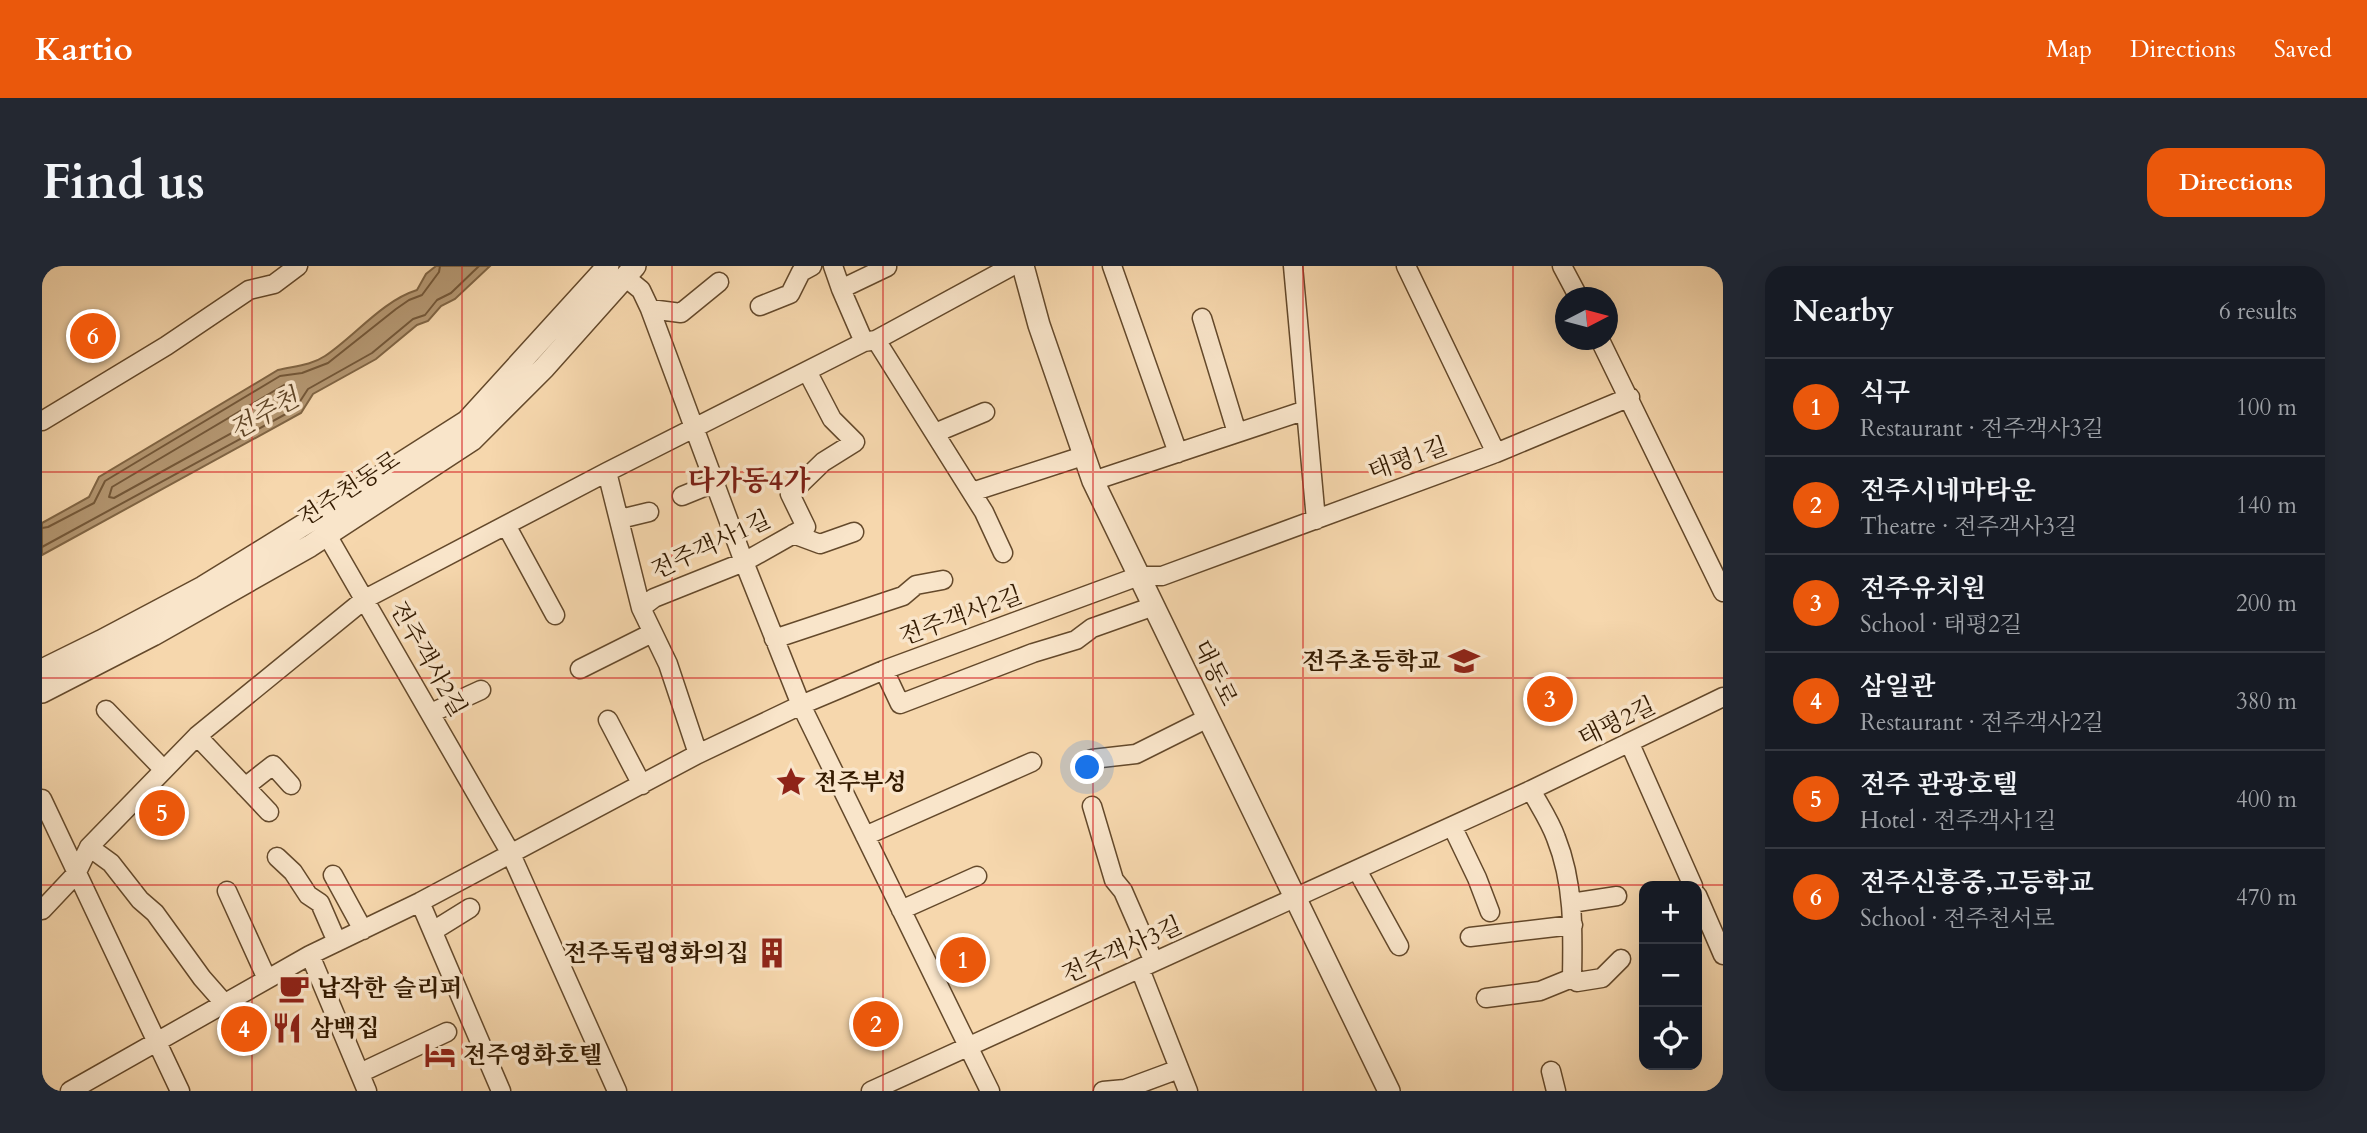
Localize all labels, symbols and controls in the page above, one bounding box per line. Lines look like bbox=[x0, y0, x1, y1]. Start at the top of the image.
text: Kartio bbox=[35, 27, 133, 72]
text: Map bbox=[2046, 33, 2092, 66]
text: Directions bbox=[2130, 33, 2236, 66]
text: Saved bbox=[2274, 33, 2332, 66]
button: Directions bbox=[2147, 148, 2325, 217]
text: Find us bbox=[42, 149, 205, 216]
north arrow bbox=[1555, 287, 1618, 350]
text: Nearby bbox=[1793, 291, 1894, 332]
text: 6 results bbox=[2219, 296, 2297, 327]
pin: 6 bbox=[70, 310, 116, 362]
text: 식구 bbox=[1860, 375, 1910, 410]
water label: 전주천 bbox=[223, 380, 307, 448]
text: 1 bbox=[1810, 392, 1822, 423]
text: 100 m bbox=[2236, 392, 2297, 423]
text: Restaurant · 전주객사3길 bbox=[1860, 413, 2104, 444]
street label: 태평1길 bbox=[1364, 429, 1452, 489]
street label: 전주천동로 bbox=[291, 444, 407, 534]
district label: 다가동4가 bbox=[688, 462, 811, 500]
text: 전주시네마타운 bbox=[1860, 473, 2036, 508]
text: 2 bbox=[1810, 490, 1822, 521]
text: 140 m bbox=[2236, 490, 2297, 521]
street label: 전주객사1길 bbox=[646, 503, 776, 587]
text: Theatre · 전주객사3길 bbox=[1860, 511, 2077, 542]
text: 전주유치원 bbox=[1860, 571, 1986, 606]
street label: 전주객사2길 bbox=[895, 579, 1027, 653]
text: 3 bbox=[1810, 588, 1822, 619]
text: 200 m bbox=[2236, 588, 2297, 619]
street label: 전주객사2길 bbox=[382, 595, 474, 723]
text: School · 태평2길 bbox=[1860, 609, 2022, 640]
street label: 대동로 bbox=[1185, 635, 1245, 711]
school or university icon: 전주초등학교 bbox=[1447, 644, 1481, 678]
place label: 전주초등학교 bbox=[1302, 645, 1441, 678]
text: 삼일관 bbox=[1860, 669, 1935, 704]
pin: 3 bbox=[1527, 673, 1573, 725]
text: 4 bbox=[1810, 686, 1822, 717]
text: 380 m bbox=[2236, 686, 2297, 717]
street label: 태평2길 bbox=[1573, 689, 1661, 755]
text: Restaurant · 전주객사2길 bbox=[1860, 707, 2104, 738]
your location bbox=[1070, 750, 1104, 784]
place icon: 전주부성 bbox=[774, 765, 808, 799]
place label: 전주부성 bbox=[814, 766, 907, 799]
text: 전주 관광호텔 bbox=[1860, 767, 2018, 802]
text: 5 bbox=[1810, 784, 1822, 815]
text: 400 m bbox=[2236, 784, 2297, 815]
pin: 5 bbox=[139, 787, 185, 839]
text: Hotel · 전주객사1길 bbox=[1860, 805, 2056, 836]
text: 전주신흥중,고등학교 bbox=[1860, 865, 2094, 900]
map controls bbox=[1639, 881, 1702, 1070]
button: + bbox=[1639, 881, 1702, 944]
text: 6 bbox=[1810, 882, 1822, 913]
text: 470 m bbox=[2236, 882, 2297, 913]
text: School · 전주천서로 bbox=[1860, 903, 2055, 934]
street label: 전주객사3길 bbox=[1057, 909, 1187, 991]
pin: 1 bbox=[940, 934, 986, 986]
building icon: 전주독립영화의집 bbox=[755, 936, 789, 970]
place label: 전주독립영화의집 bbox=[564, 937, 749, 970]
button: − bbox=[1639, 944, 1702, 1007]
cafe icon: 납작한 슬리퍼 bbox=[277, 971, 311, 1005]
place label: 납작한 슬리퍼 bbox=[317, 972, 463, 1005]
pin: 2 bbox=[853, 998, 899, 1050]
pin: 4 bbox=[221, 1003, 267, 1055]
button: locate bbox=[1639, 1007, 1702, 1070]
restaurant icon: 삼백집 bbox=[270, 1011, 304, 1045]
place label: 삼백집 bbox=[310, 1012, 380, 1045]
hotel icon: 전주영화호텔 bbox=[423, 1038, 457, 1072]
place label: 전주영화호텔 bbox=[463, 1039, 602, 1072]

